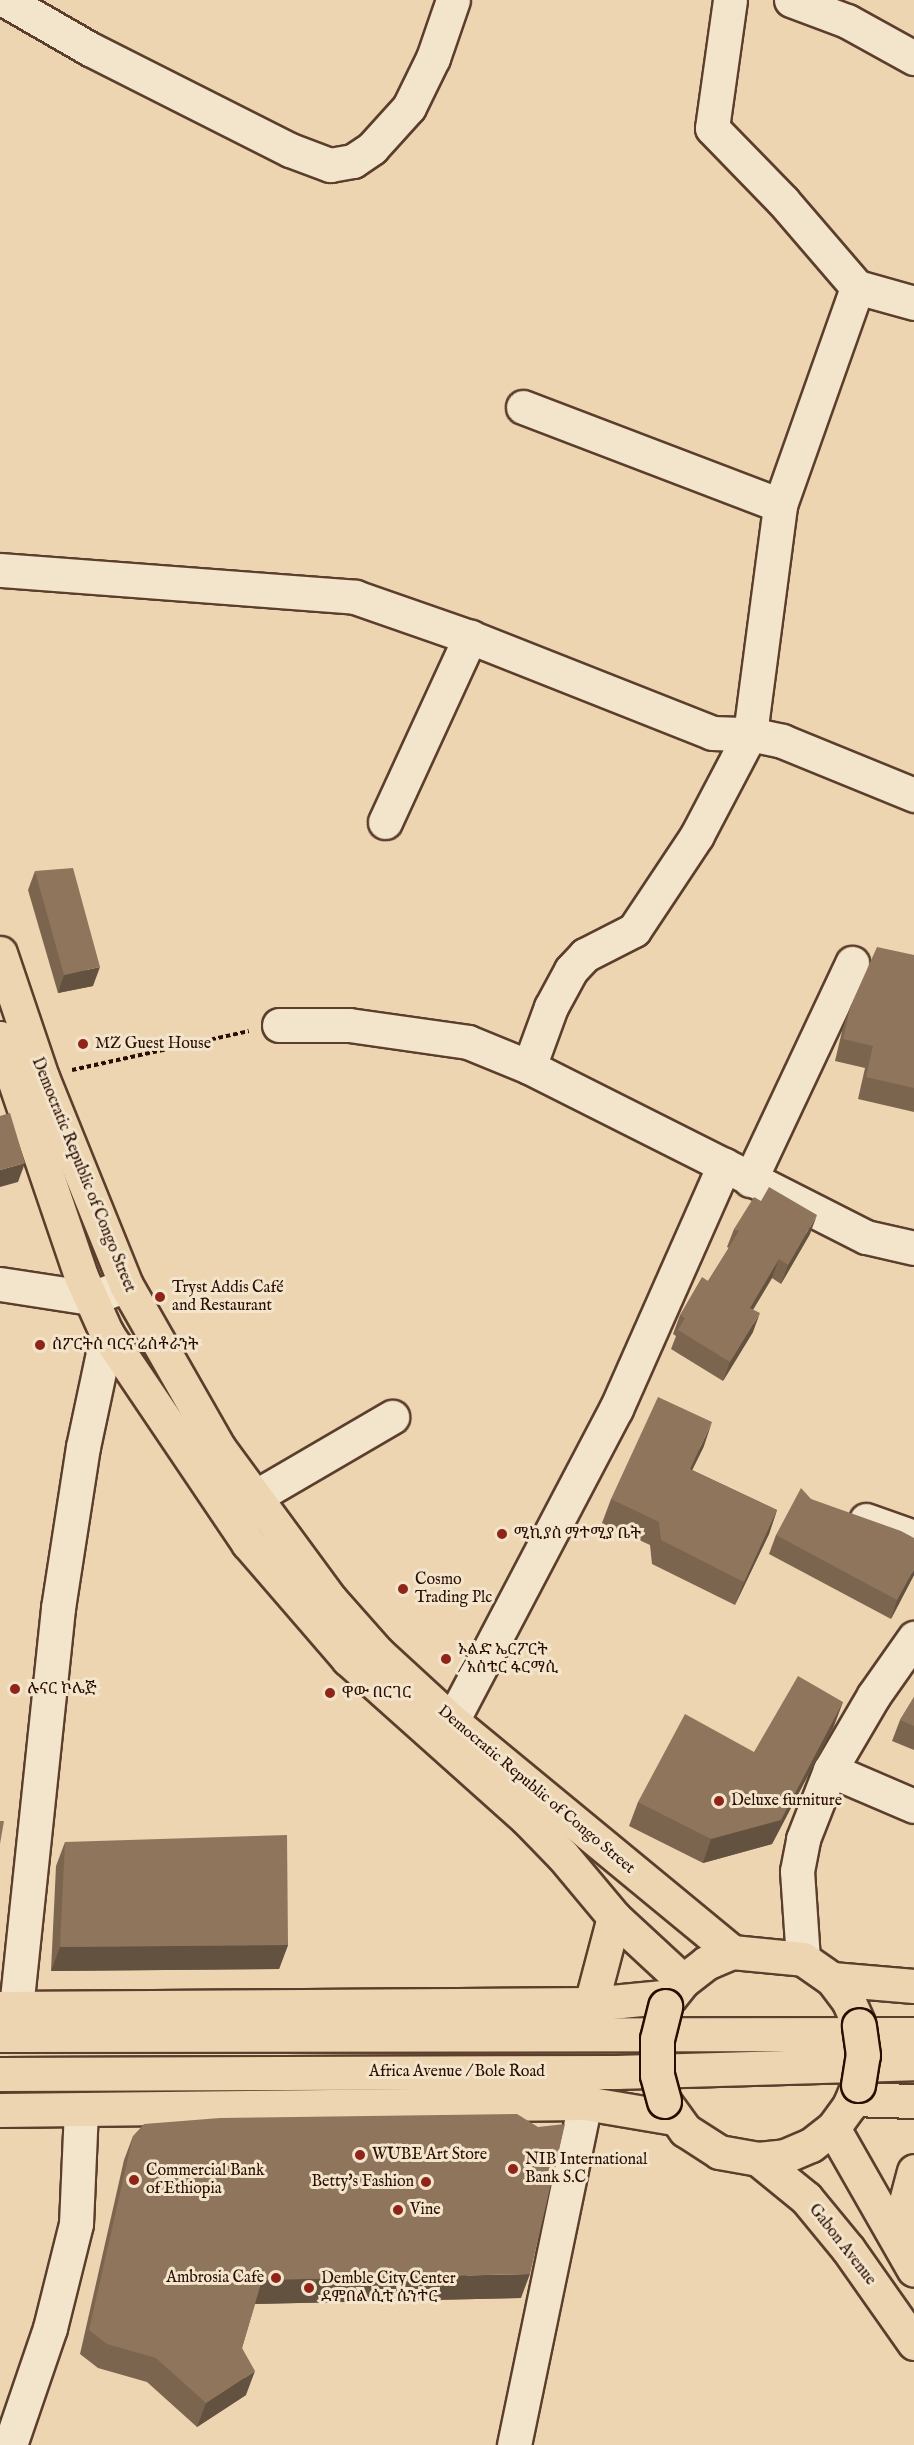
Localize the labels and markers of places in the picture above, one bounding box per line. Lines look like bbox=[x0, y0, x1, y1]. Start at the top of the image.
place label: MZ Guest House bbox=[95, 1034, 211, 1054]
marker: MZ Guest House bbox=[76, 1037, 90, 1051]
place label: Tryst Addis Café and Restaurant bbox=[172, 1278, 284, 1316]
marker: Tryst Addis Café and Restaurant bbox=[153, 1290, 167, 1304]
place label: ስፖርትስ ባርና ሬስቶራንት bbox=[52, 1335, 198, 1355]
marker: ስፖርትስ ባርና ሬስቶራንት bbox=[33, 1338, 47, 1352]
place label: ሚኪያስ ማተሚያ ቤት bbox=[514, 1524, 641, 1544]
marker: ሚኪያስ ማተሚያ ቤት bbox=[495, 1527, 509, 1541]
place label: Cosmo Trading Plc bbox=[415, 1570, 492, 1608]
marker: Cosmo Trading Plc bbox=[396, 1582, 410, 1596]
place label: ኦልድ ኤርፖርት / አስቴር ፋርማሲ bbox=[458, 1640, 558, 1678]
marker: ኦልድ ኤርፖርት / አስቴር ፋርማሲ bbox=[439, 1652, 453, 1666]
place label: ሉናር ኮሌጅ bbox=[27, 1679, 97, 1699]
marker: ሉናር ኮሌጅ bbox=[8, 1682, 22, 1696]
place label: ዋው በርገር bbox=[342, 1683, 411, 1703]
marker: ዋው በርገር bbox=[323, 1686, 337, 1700]
place label: Deluxe furniture bbox=[731, 1791, 842, 1811]
marker: Deluxe furniture bbox=[712, 1794, 726, 1808]
place label: WUBE Art Store bbox=[372, 2145, 487, 2165]
marker: WUBE Art Store bbox=[353, 2148, 367, 2162]
place label: NIB International Bank S.C bbox=[525, 2150, 647, 2188]
place label: Commercial Bank of Ethiopia bbox=[146, 2161, 264, 2199]
marker: NIB International Bank S.C bbox=[506, 2162, 520, 2176]
place label: Betty's Fashion bbox=[312, 2172, 414, 2192]
marker: Commercial Bank of Ethiopia bbox=[127, 2173, 141, 2187]
marker: Betty's Fashion bbox=[419, 2175, 433, 2189]
place label: Vine bbox=[410, 2200, 441, 2220]
marker: Vine bbox=[391, 2203, 405, 2217]
place label: Ambrosia Cafe bbox=[166, 2268, 264, 2288]
place label: Demble City Center ደምበል ሲቲ ሴንተር bbox=[321, 2269, 456, 2307]
marker: Ambrosia Cafe bbox=[269, 2271, 283, 2285]
marker: Demble City Center ደምበል ሲቲ ሴንተር bbox=[302, 2281, 316, 2295]

